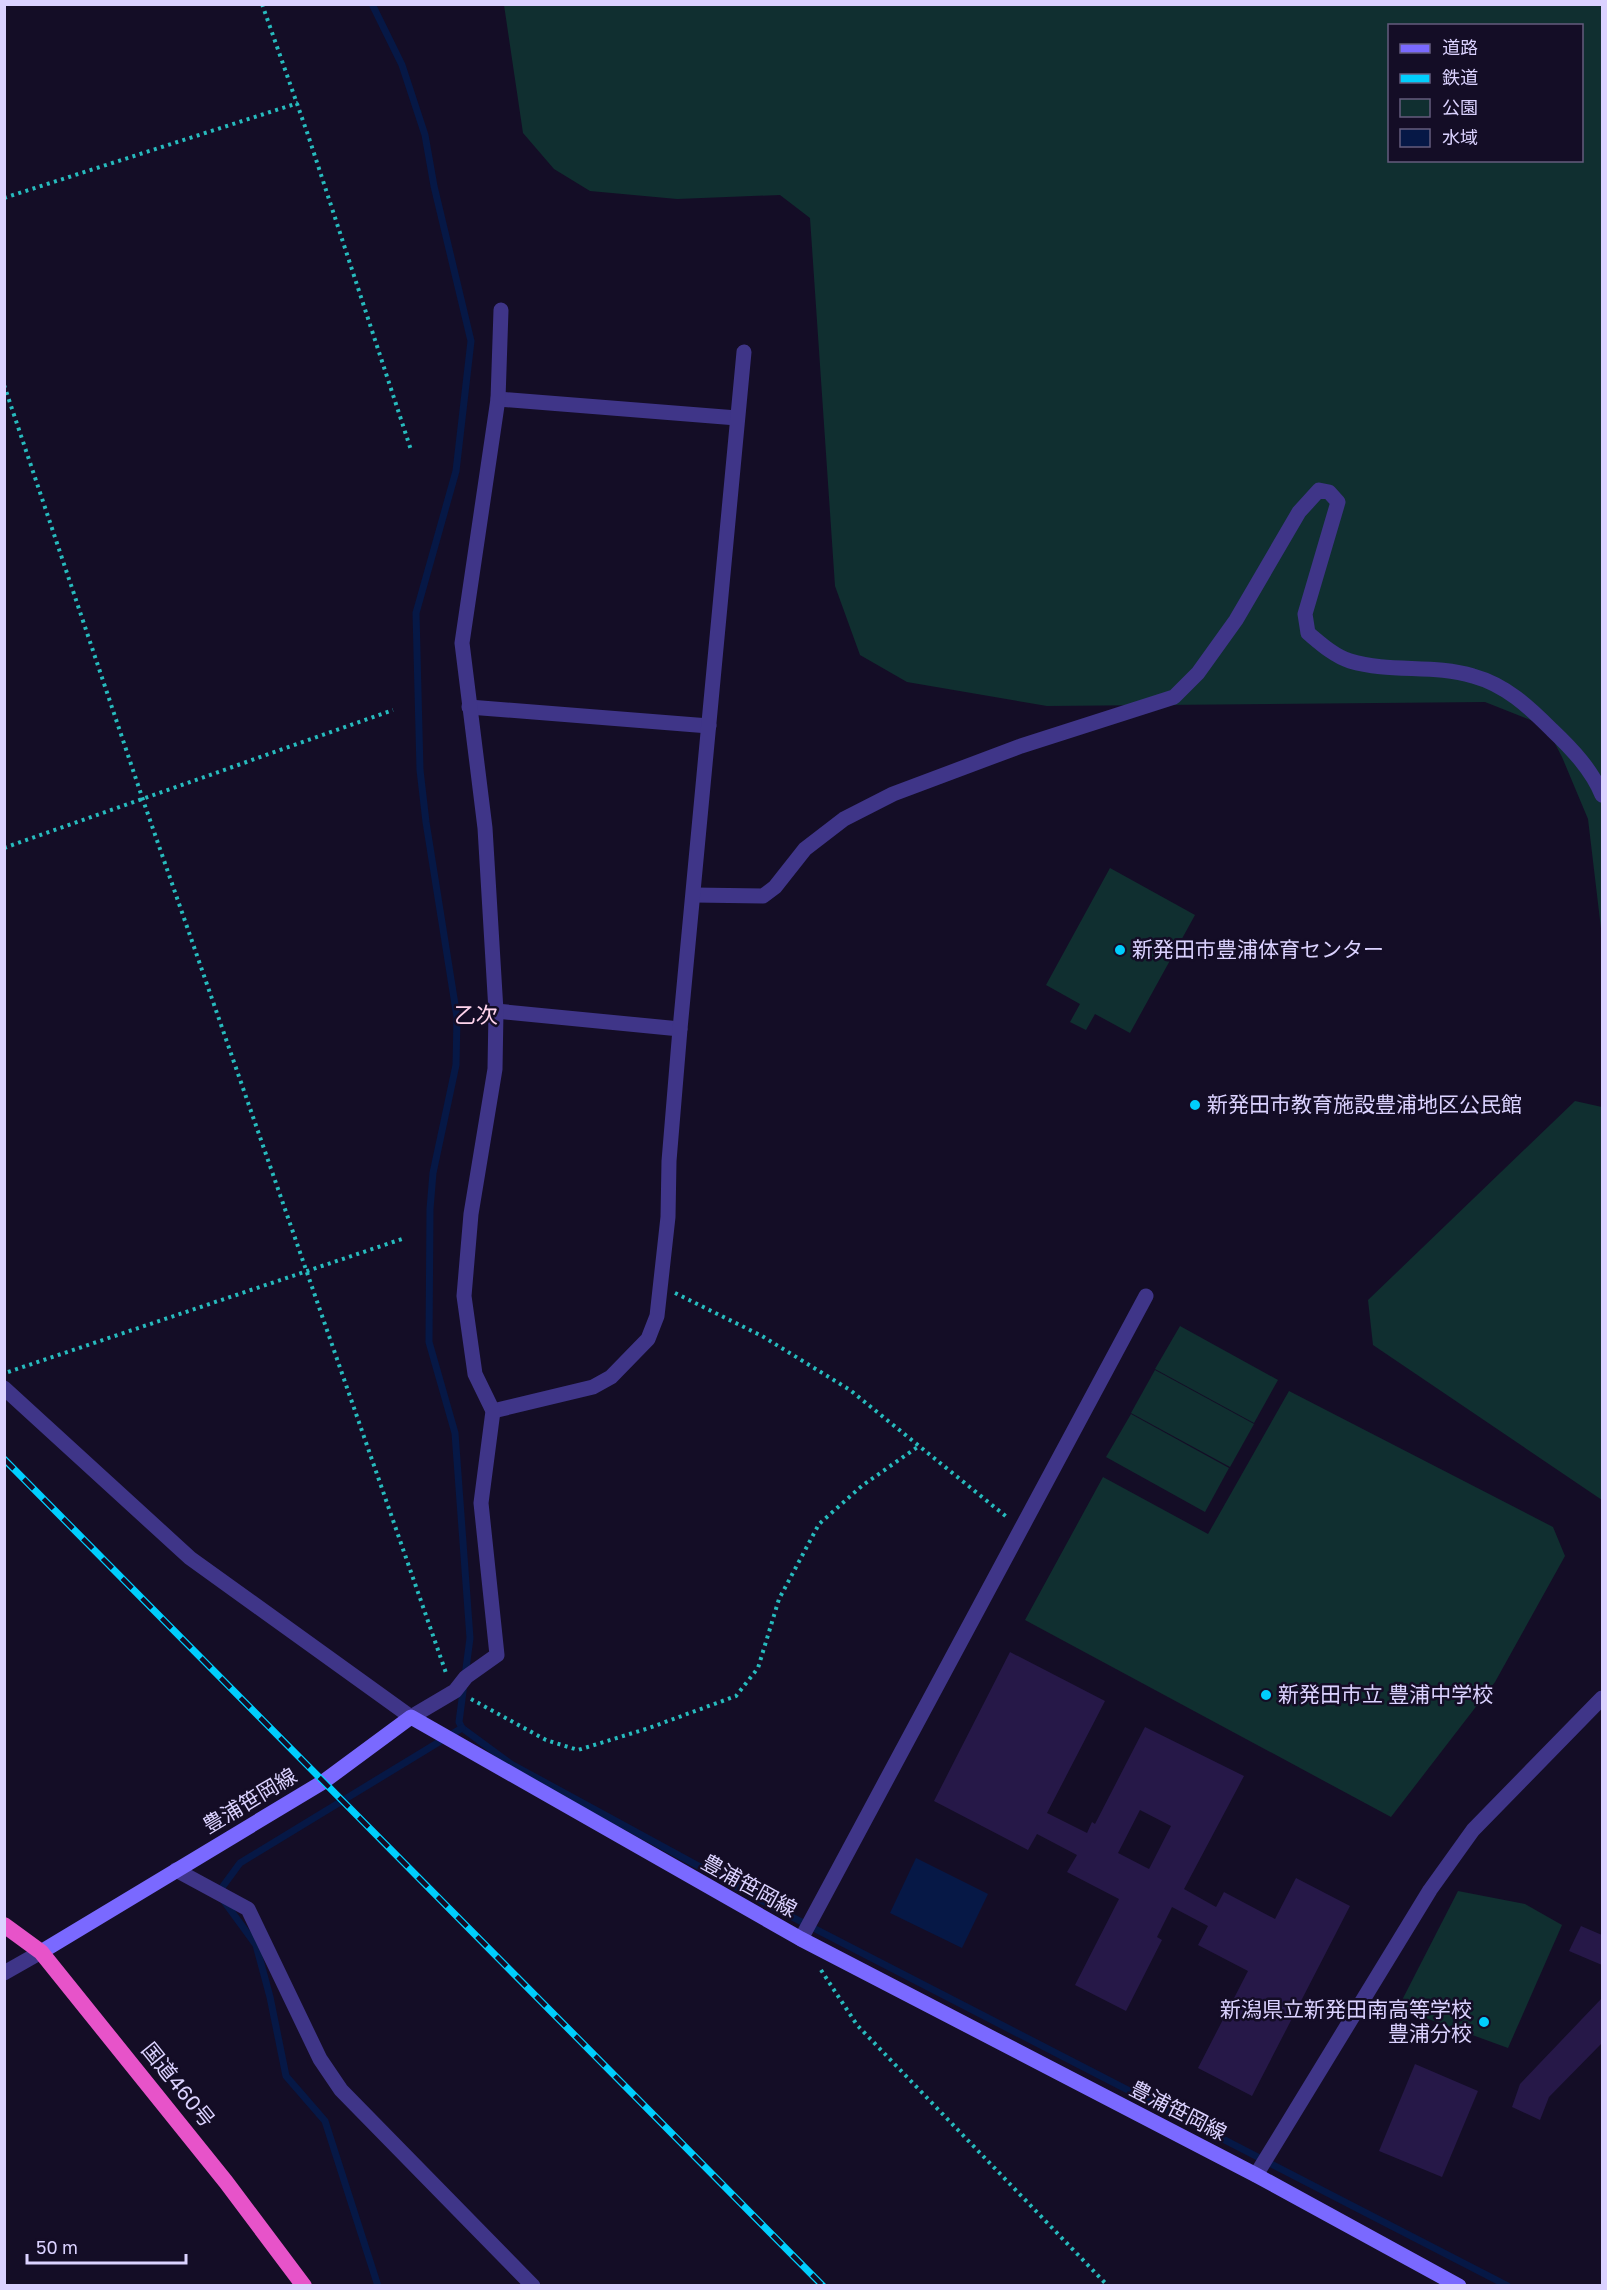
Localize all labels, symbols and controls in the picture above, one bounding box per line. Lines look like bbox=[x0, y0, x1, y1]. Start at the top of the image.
legend bbox=[1388, 24, 1583, 162]
text: 道路 bbox=[1442, 36, 1478, 58]
text: 鉄道 bbox=[1442, 66, 1478, 88]
text: 公園 bbox=[1442, 96, 1478, 118]
text: 水域 bbox=[1442, 126, 1478, 148]
place label: 新発田市豊浦体育センター bbox=[1132, 936, 1384, 962]
marker: 新発田市豊浦体育センター bbox=[1113, 943, 1127, 957]
district label: 乙次 bbox=[454, 1001, 498, 1028]
place label: 新発田市教育施設豊浦地区公民館 bbox=[1207, 1091, 1522, 1117]
marker: 新発田市教育施設豊浦地区公民館 bbox=[1188, 1098, 1202, 1112]
place label: 新発田市立 豊浦中学校 bbox=[1278, 1681, 1493, 1707]
marker: 新発田市立 豊浦中学校 bbox=[1259, 1688, 1273, 1702]
street label: 豊浦笹岡線 bbox=[198, 1762, 301, 1838]
street label: 豊浦笹岡線 bbox=[697, 1848, 802, 1922]
place label: 新潟県立新発田南高等学校 豊浦分校 bbox=[1220, 1996, 1472, 2046]
marker: 新潟県立新発田南高等学校 豊浦分校 bbox=[1477, 2015, 1491, 2029]
street label: 国道460号 bbox=[137, 2037, 221, 2132]
street label: 豊浦笹岡線 bbox=[1126, 2075, 1231, 2146]
scale bar bbox=[27, 2227, 186, 2265]
text: 50 m bbox=[36, 2236, 78, 2258]

